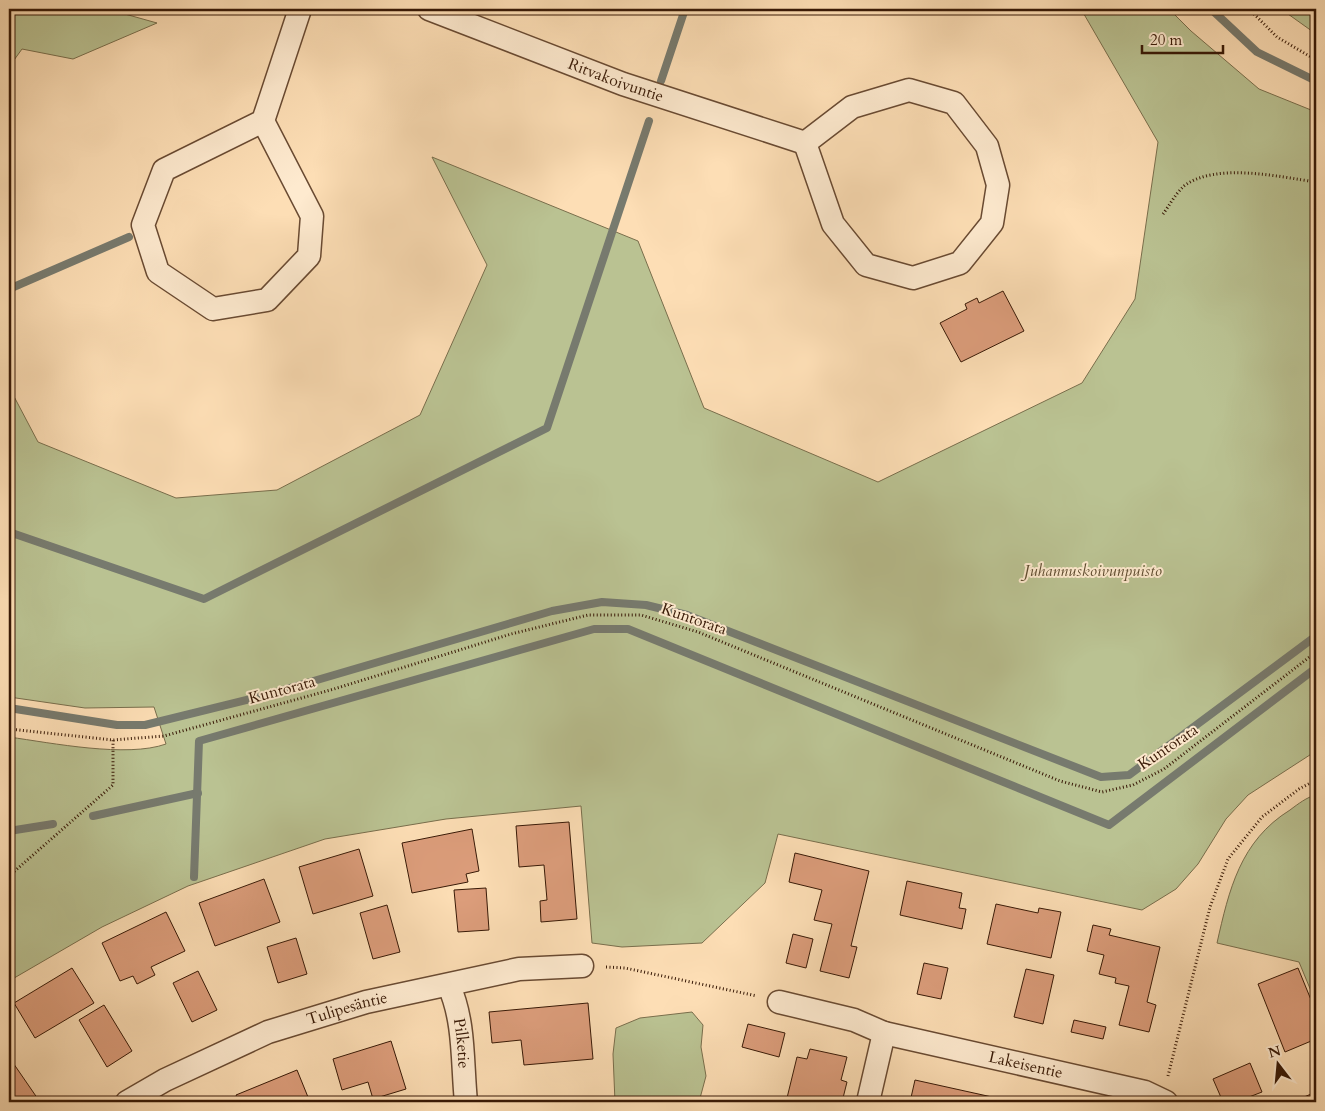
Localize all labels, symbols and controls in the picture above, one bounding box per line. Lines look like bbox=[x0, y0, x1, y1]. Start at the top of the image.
scale bar bbox=[1142, 22, 1224, 54]
text: 20 m bbox=[1150, 30, 1182, 50]
street label: Ritvakoivuntie bbox=[565, 53, 666, 107]
park label: Juhannuskoivunpuisto bbox=[1020, 560, 1162, 582]
street label: Kuntorata bbox=[658, 597, 730, 641]
street label: Kuntorata bbox=[246, 671, 318, 709]
street label: Kuntorata bbox=[1134, 719, 1202, 775]
street label: Tulipesäntie bbox=[304, 987, 389, 1031]
street label: Pilketie bbox=[448, 1016, 475, 1069]
north arrow bbox=[1252, 1038, 1302, 1088]
text: N bbox=[1266, 1041, 1283, 1063]
street label: Lakeisentie bbox=[986, 1046, 1065, 1084]

